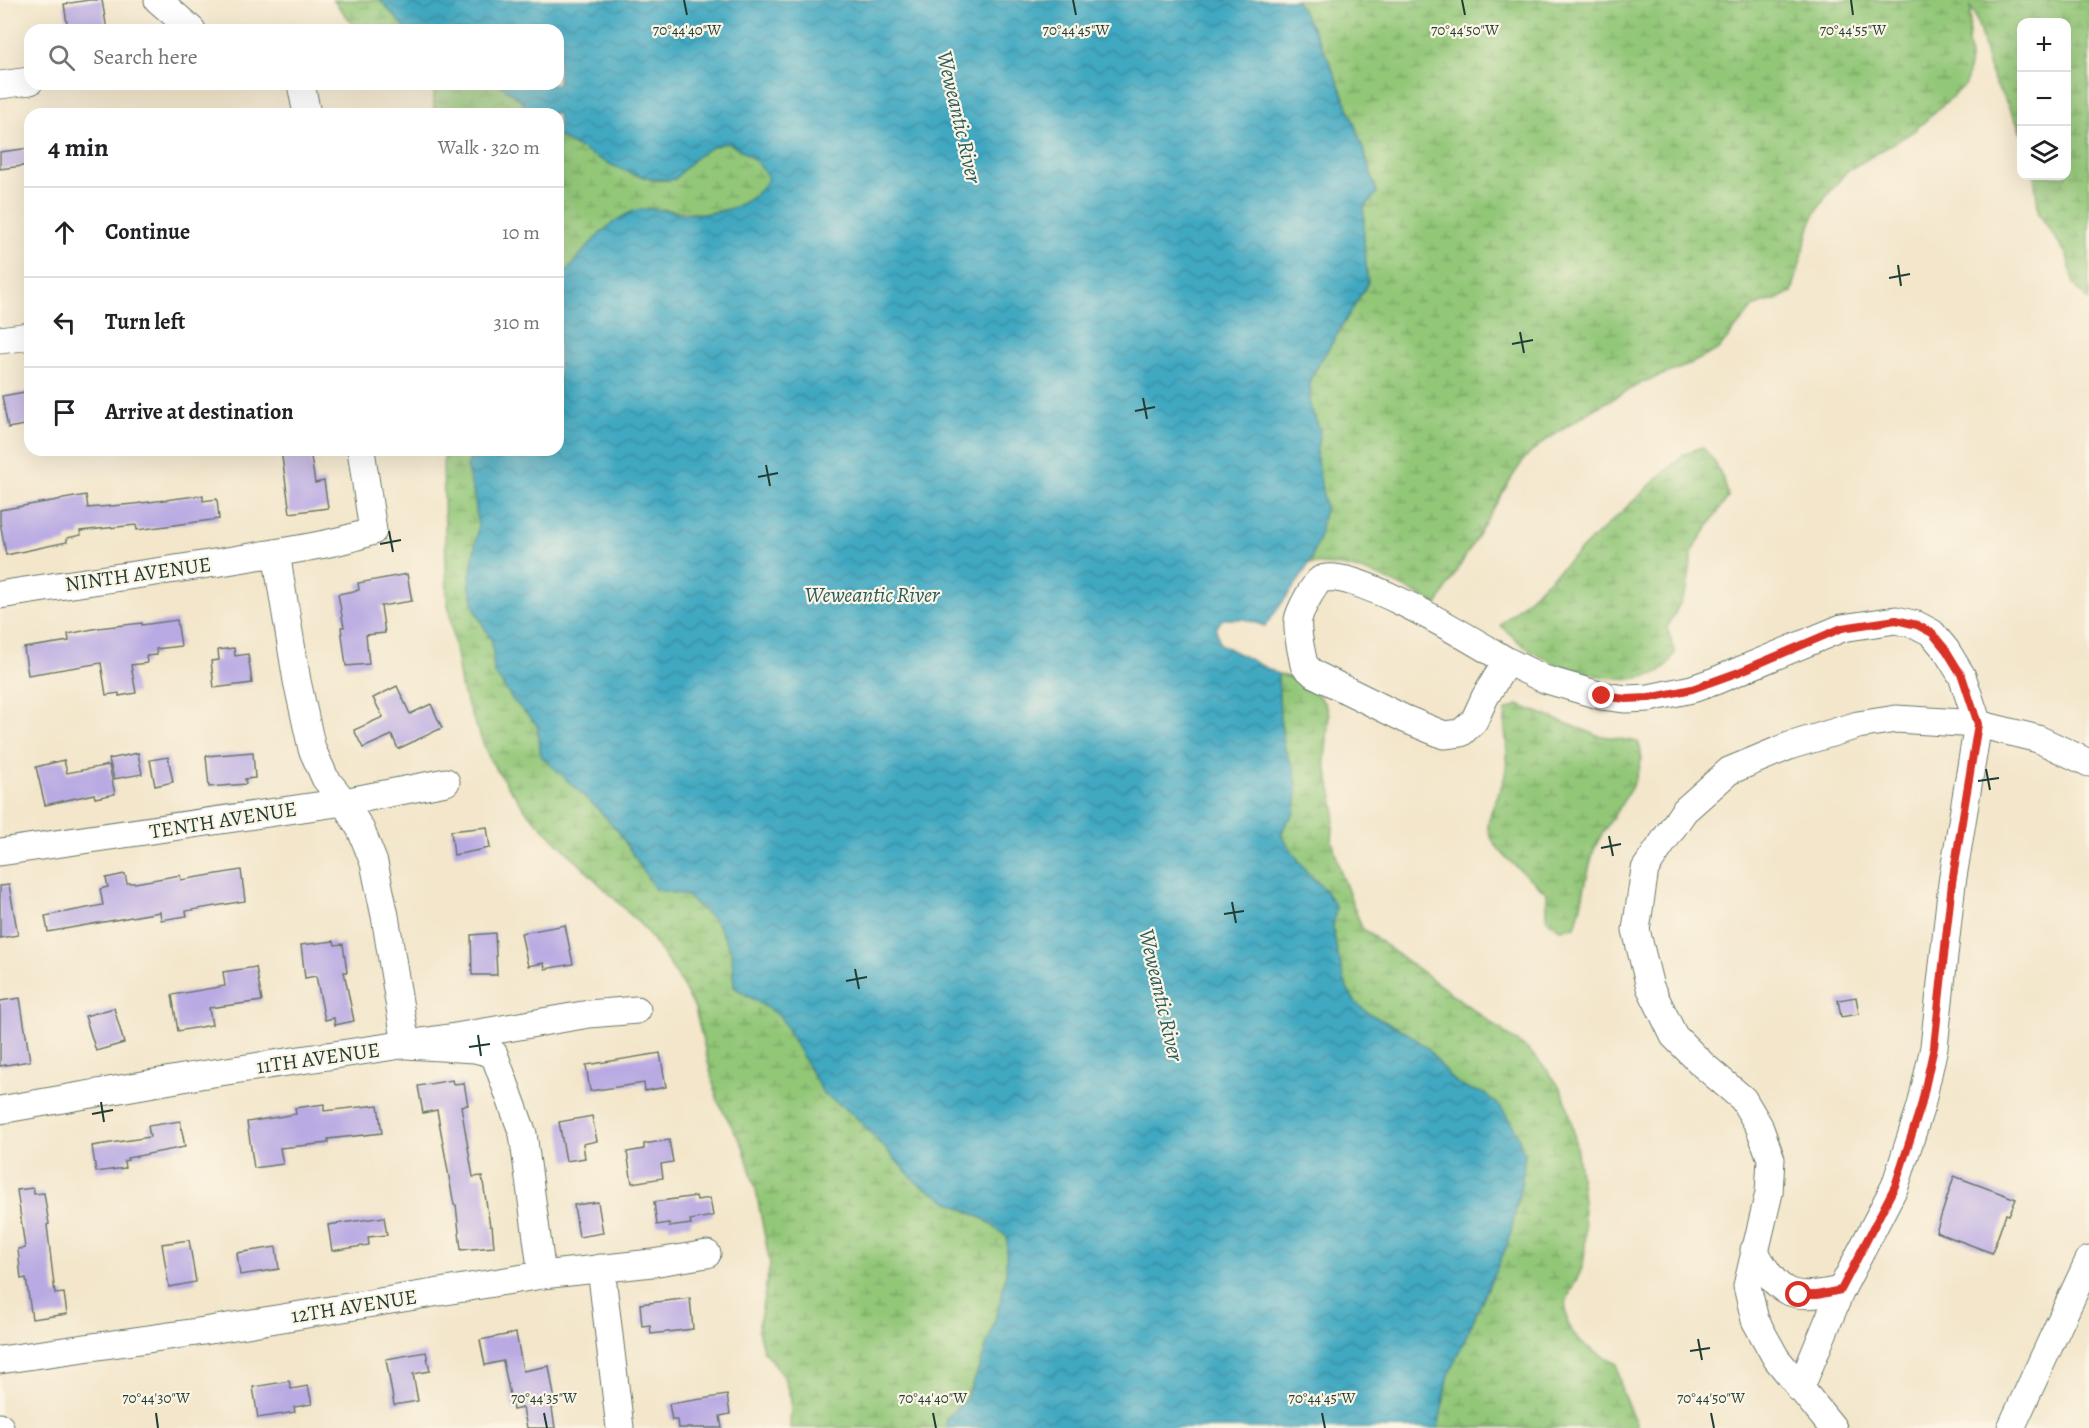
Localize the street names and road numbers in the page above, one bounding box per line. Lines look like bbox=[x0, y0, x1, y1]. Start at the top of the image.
street label: NINTH AVENUE bbox=[63, 550, 213, 598]
street label: TENTH AVENUE bbox=[148, 795, 298, 845]
street label: 11TH AVENUE bbox=[255, 1035, 381, 1081]
street label: 12TH AVENUE bbox=[289, 1282, 419, 1330]

